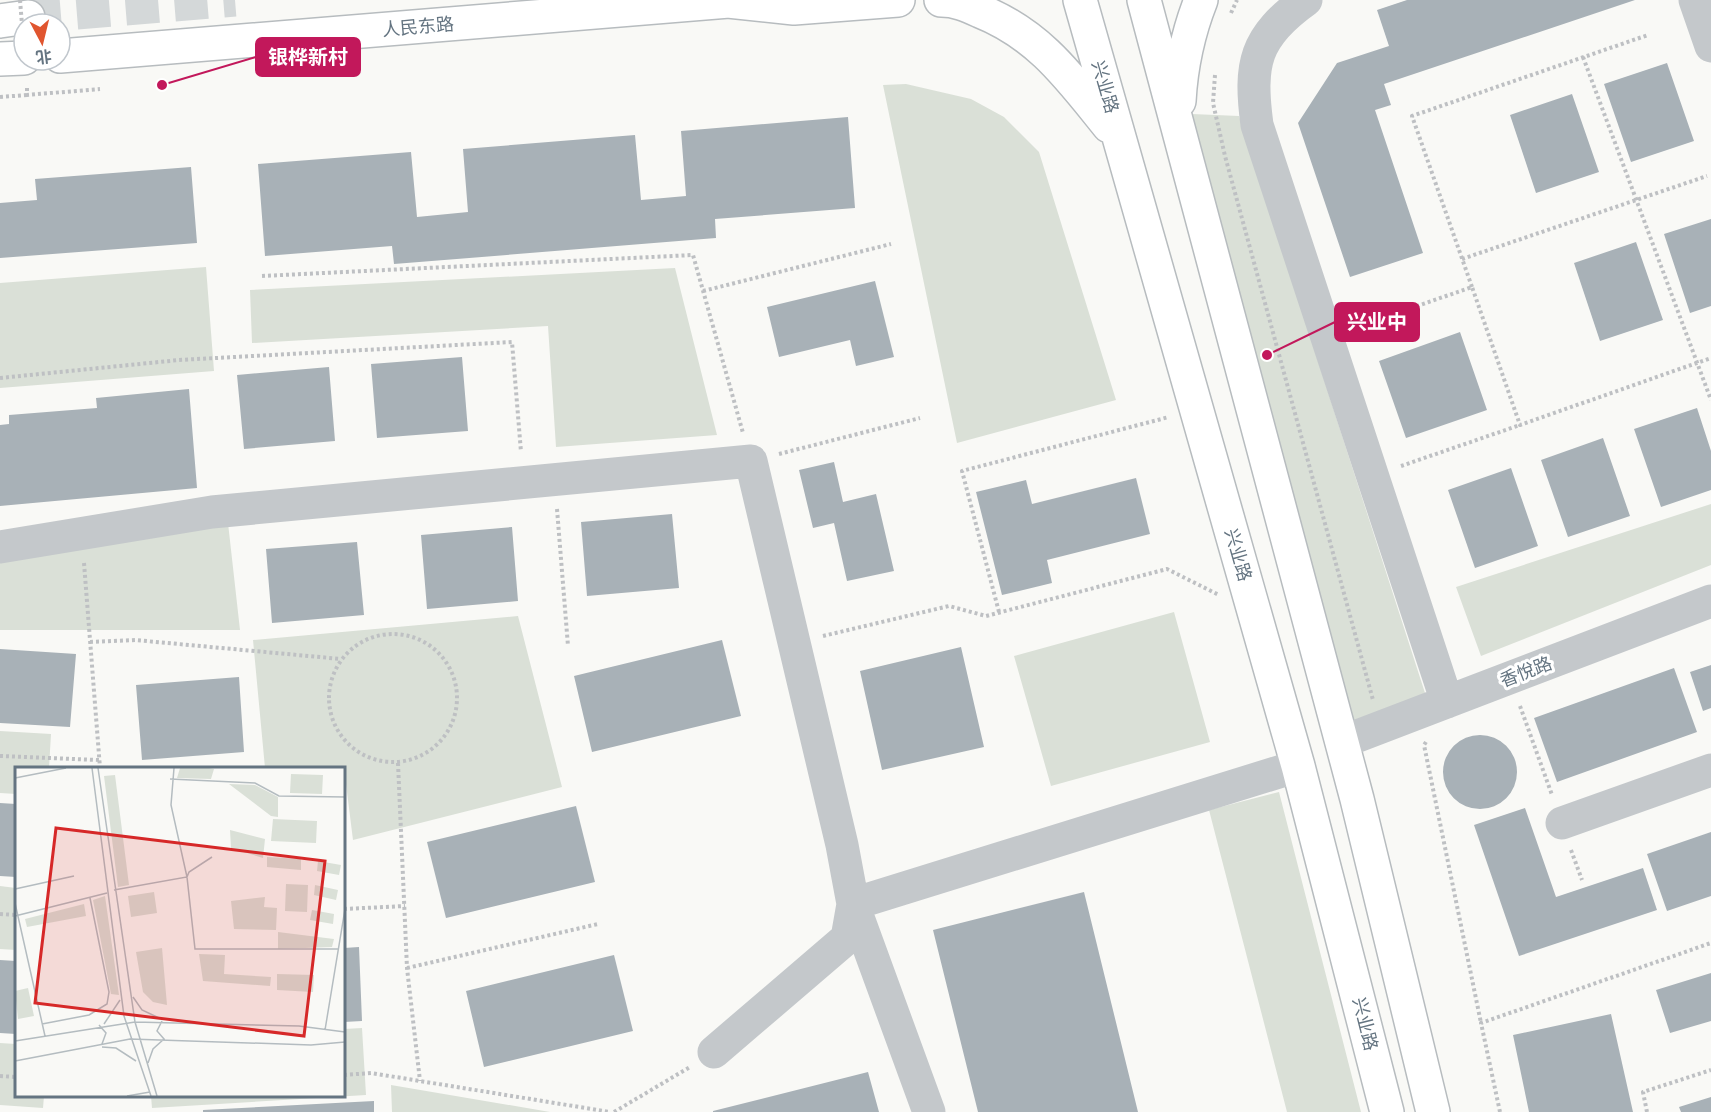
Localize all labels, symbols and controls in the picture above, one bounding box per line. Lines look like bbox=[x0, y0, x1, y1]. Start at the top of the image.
north arrow bbox=[12, 12, 72, 72]
street label: 人民东路 bbox=[381, 13, 455, 40]
callout: 银桦新村 bbox=[256, 38, 360, 76]
text: 银桦新村 bbox=[268, 45, 348, 69]
text: 北 bbox=[35, 46, 53, 67]
street label: 兴业路 bbox=[1088, 58, 1123, 116]
callout: 兴业中 bbox=[1335, 303, 1419, 341]
text: 兴业中 bbox=[1347, 310, 1407, 334]
street label: 兴业路 bbox=[1221, 526, 1256, 584]
street label: 香悅路 bbox=[1497, 652, 1555, 691]
inset map bbox=[15, 767, 345, 1097]
street label: 兴业路 bbox=[1349, 995, 1382, 1053]

